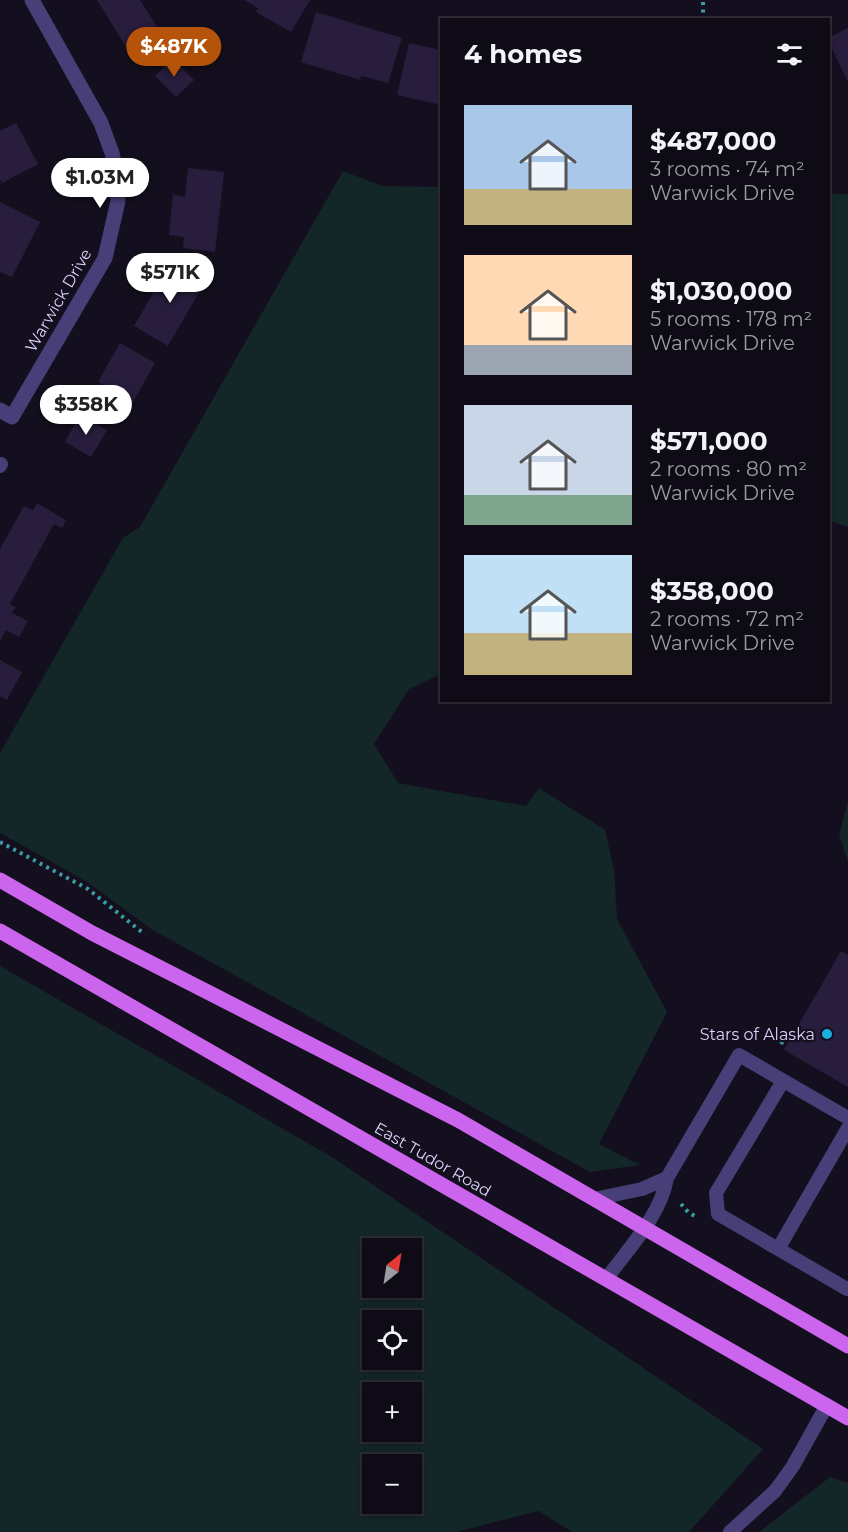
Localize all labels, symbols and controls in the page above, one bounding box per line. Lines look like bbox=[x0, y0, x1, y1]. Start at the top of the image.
pin: $487K bbox=[132, 27, 216, 78]
text: $487K bbox=[140, 34, 208, 58]
text: 4 homes bbox=[464, 38, 582, 70]
icon: filters bbox=[773, 38, 806, 71]
text: $487,000 bbox=[650, 125, 776, 157]
icon: home bbox=[512, 129, 584, 201]
text: 3 rooms · 74 m² bbox=[650, 157, 805, 181]
pin: $1.03M bbox=[51, 158, 149, 209]
text: $1.03M bbox=[65, 165, 135, 189]
text: Warwick Drive bbox=[650, 181, 795, 205]
street label: Warwick Drive bbox=[21, 245, 96, 355]
pin: $571K bbox=[128, 253, 212, 304]
text: $571K bbox=[140, 260, 200, 284]
text: $1,030,000 bbox=[650, 275, 793, 307]
icon: home bbox=[512, 279, 584, 351]
text: 5 rooms · 178 m² bbox=[650, 307, 812, 331]
text: Warwick Drive bbox=[650, 331, 795, 355]
pin: $358K bbox=[44, 385, 128, 436]
text: $358K bbox=[54, 392, 118, 416]
text: $571,000 bbox=[650, 425, 768, 457]
icon: home bbox=[512, 429, 584, 501]
text: 2 rooms · 80 m² bbox=[650, 457, 807, 481]
text: Warwick Drive bbox=[650, 481, 795, 505]
text: $358,000 bbox=[650, 575, 774, 607]
icon: home bbox=[512, 579, 584, 651]
text: 2 rooms · 72 m² bbox=[650, 607, 804, 631]
text: Warwick Drive bbox=[650, 631, 795, 655]
place label: Stars of Alaska bbox=[700, 1025, 815, 1044]
marker: Stars of Alaska bbox=[820, 1027, 834, 1041]
street label: East Tudor Road bbox=[371, 1118, 494, 1201]
north arrow bbox=[362, 1238, 422, 1298]
map controls bbox=[362, 1238, 422, 1514]
button: locate bbox=[362, 1310, 422, 1370]
button: + bbox=[362, 1382, 422, 1442]
button: − bbox=[362, 1454, 422, 1514]

